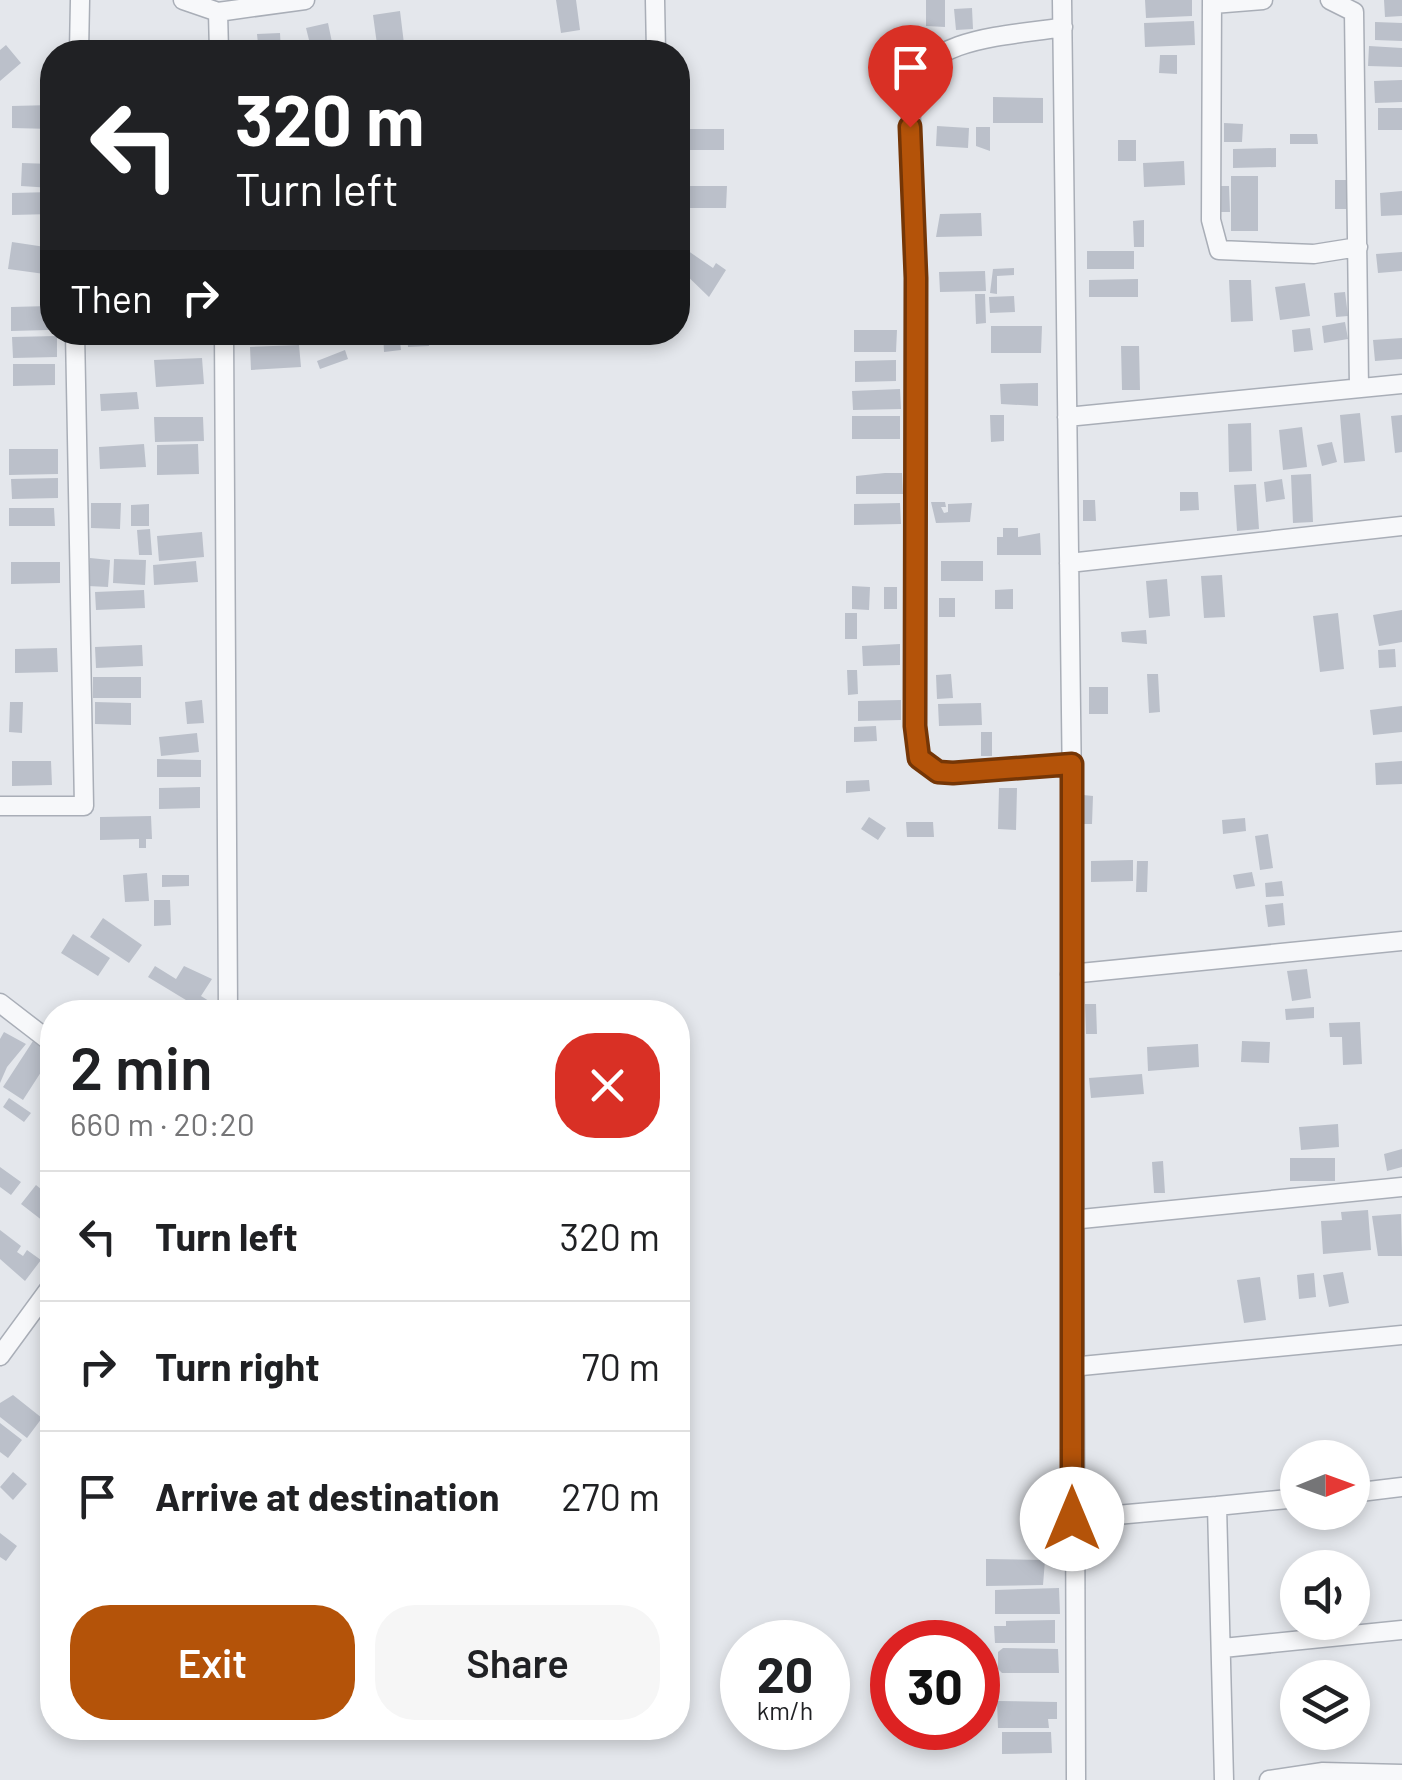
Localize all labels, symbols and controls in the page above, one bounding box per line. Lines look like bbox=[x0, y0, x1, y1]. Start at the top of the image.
pin bbox=[868, 25, 953, 128]
icon: arrive bbox=[883, 40, 938, 95]
text: 320 m bbox=[235, 76, 424, 160]
icon: left bbox=[70, 80, 200, 210]
text: Turn left bbox=[235, 161, 399, 215]
icon: right bbox=[173, 270, 228, 325]
text: Then bbox=[70, 275, 153, 321]
text: 2 min bbox=[70, 1030, 213, 1102]
button: close bbox=[555, 1033, 660, 1138]
text: 660 m · 20:20 bbox=[70, 1104, 255, 1142]
icon: left bbox=[70, 1209, 125, 1264]
text: Turn left bbox=[155, 1213, 298, 1259]
text: 320 m bbox=[560, 1213, 660, 1259]
icon: right bbox=[70, 1339, 125, 1394]
text: Turn right bbox=[155, 1343, 320, 1389]
text: 70 m bbox=[582, 1343, 660, 1389]
north arrow bbox=[1280, 1440, 1370, 1530]
map controls bbox=[1280, 1440, 1370, 1750]
position arrow bbox=[1020, 1467, 1124, 1571]
icon: arrive bbox=[70, 1469, 125, 1524]
text: Arrive at destination bbox=[155, 1473, 500, 1519]
text: 270 m bbox=[561, 1473, 660, 1519]
button: sound bbox=[1280, 1550, 1370, 1640]
button: Exit bbox=[70, 1605, 355, 1720]
button: Share bbox=[375, 1605, 660, 1720]
speed limit sign: 30 bbox=[870, 1620, 1000, 1750]
text: 20 bbox=[757, 1643, 813, 1703]
button: layers bbox=[1280, 1660, 1370, 1750]
text: km/h bbox=[757, 1695, 813, 1725]

